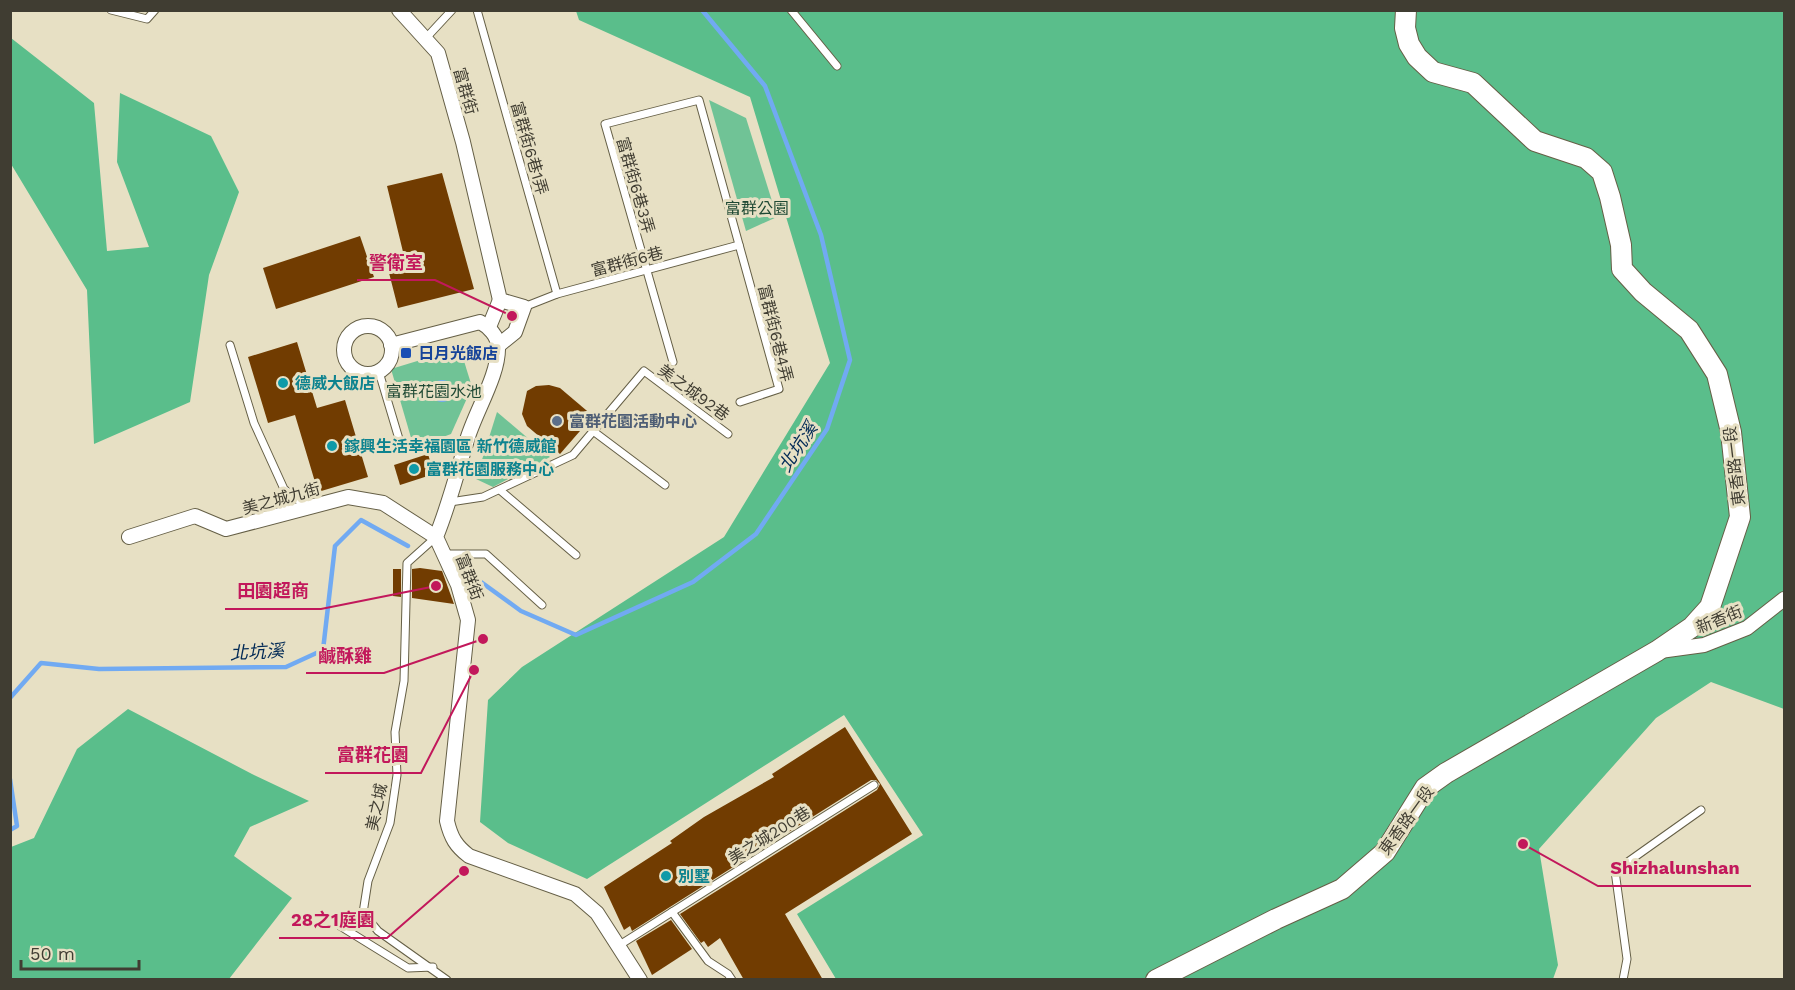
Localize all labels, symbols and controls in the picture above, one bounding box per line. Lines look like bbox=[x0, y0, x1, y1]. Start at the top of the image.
street label: 富群街 bbox=[450, 65, 481, 117]
street label: 富群街6巷1弄 bbox=[507, 99, 552, 197]
street label: 富群街6巷3弄 bbox=[613, 135, 658, 235]
park label: 富群公園 bbox=[725, 199, 789, 218]
street label: 富群街6巷 bbox=[589, 243, 665, 280]
callout: 警衛室 bbox=[357, 244, 435, 280]
text: 警衛室 bbox=[369, 252, 423, 273]
street label: 富群街6巷4弄 bbox=[754, 283, 797, 384]
place label: 日月光飯店 bbox=[418, 344, 498, 363]
marker: 日月光飯店 bbox=[399, 346, 413, 360]
street label: 美之城92巷 bbox=[654, 360, 733, 425]
place label: 德威大飯店 bbox=[295, 374, 375, 393]
marker: 德威大飯店 bbox=[276, 376, 290, 390]
park label: 富群花園水池 bbox=[386, 382, 482, 401]
place label: 富群花園活動中心 bbox=[569, 412, 697, 431]
marker: 富群花園活動中心 bbox=[550, 414, 564, 428]
water label: 北坑溪 bbox=[774, 416, 823, 475]
street label: 東香路一段 bbox=[1720, 425, 1749, 507]
place label: 鎵興生活幸福園區 新竹德威館 bbox=[344, 437, 557, 456]
marker: 鎵興生活幸福園區 新竹德威館 bbox=[325, 439, 339, 453]
place label: 富群花園服務中心 bbox=[426, 460, 554, 479]
marker: 富群花園服務中心 bbox=[407, 462, 421, 476]
street label: 美之城九街 bbox=[240, 479, 322, 518]
street label: 富群街 bbox=[452, 551, 487, 603]
callout: 田園超商 bbox=[225, 573, 321, 609]
text: 田園超商 bbox=[237, 580, 309, 601]
street label: 新香街 bbox=[1693, 602, 1745, 637]
callout: 鹹酥雞 bbox=[306, 637, 384, 673]
water label: 北坑溪 bbox=[229, 639, 287, 663]
text: 鹹酥雞 bbox=[318, 645, 372, 666]
callout: 富群花園 bbox=[325, 737, 421, 773]
text: 富群花園 bbox=[337, 744, 409, 765]
street label: 美之城 bbox=[362, 782, 391, 833]
street label: 東香路一段 bbox=[1375, 782, 1438, 858]
street label: 美之城200巷 bbox=[725, 803, 814, 868]
callout: Shizhalunshan bbox=[1598, 850, 1751, 886]
text: Shizhalunshan bbox=[1610, 857, 1740, 878]
place label: 別墅 bbox=[678, 867, 710, 886]
marker: 別墅 bbox=[659, 869, 673, 883]
callout: 28之1庭園 bbox=[279, 902, 387, 938]
text: 28之1庭園 bbox=[291, 909, 375, 930]
scale bar bbox=[21, 933, 140, 971]
text: 50 m bbox=[30, 943, 75, 964]

